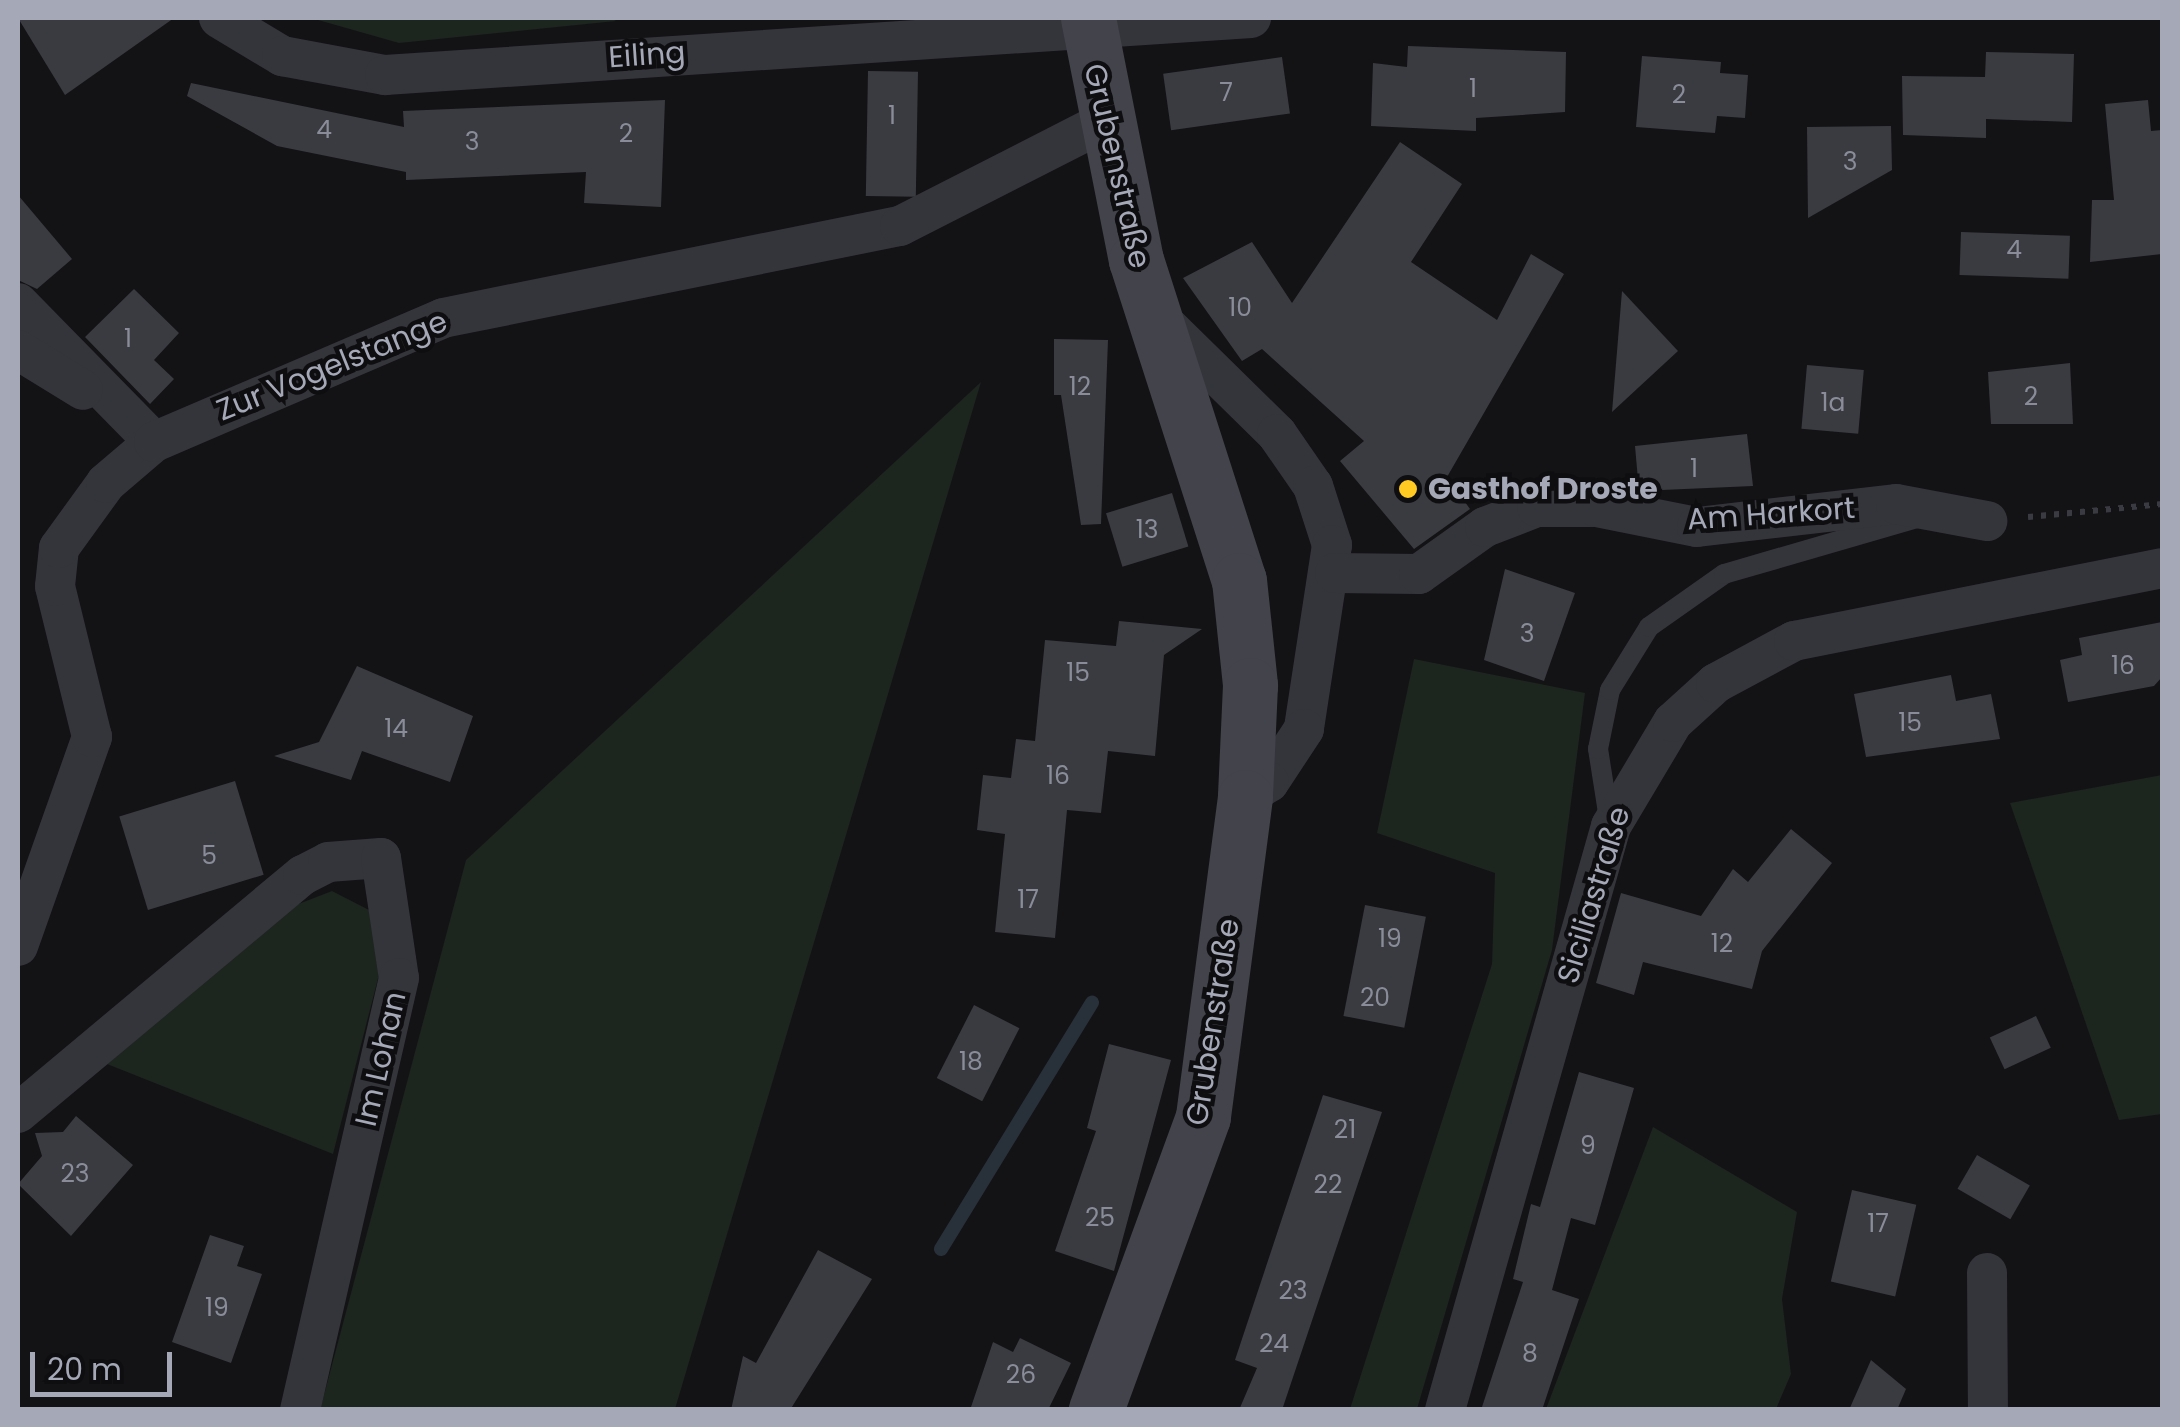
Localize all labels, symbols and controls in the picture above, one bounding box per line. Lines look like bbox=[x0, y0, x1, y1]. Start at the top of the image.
street label: Eiling bbox=[607, 34, 687, 76]
street label: Grubenstraße bbox=[1076, 60, 1158, 272]
house number: 1 bbox=[1469, 74, 1477, 104]
house number: 7 bbox=[1219, 78, 1233, 108]
house number: 2 bbox=[1672, 80, 1686, 110]
house number: 1 bbox=[888, 101, 896, 131]
house number: 4 bbox=[316, 115, 332, 145]
house number: 2 bbox=[619, 119, 633, 149]
house number: 3 bbox=[465, 127, 479, 157]
house number: 3 bbox=[1843, 147, 1857, 177]
house number: 4 bbox=[2006, 235, 2022, 265]
house number: 10 bbox=[1228, 293, 1252, 323]
street label: Zur Vogelstange bbox=[212, 303, 452, 429]
house number: 1 bbox=[124, 324, 132, 354]
house number: 12 bbox=[1069, 372, 1091, 402]
house number: 2 bbox=[2024, 382, 2038, 412]
house number: 1a bbox=[1821, 388, 1845, 418]
house number: 1 bbox=[1690, 454, 1698, 484]
place label: Gasthof Droste bbox=[1428, 471, 1658, 507]
marker: Gasthof Droste bbox=[1397, 478, 1419, 500]
street label: Am Harkort bbox=[1686, 490, 1856, 538]
house number: 13 bbox=[1136, 515, 1158, 545]
house number: 3 bbox=[1520, 619, 1534, 649]
house number: 16 bbox=[2111, 651, 2135, 681]
house number: 15 bbox=[1066, 658, 1090, 688]
house number: 15 bbox=[1898, 708, 1922, 738]
house number: 14 bbox=[384, 714, 408, 744]
house number: 16 bbox=[1046, 761, 1070, 791]
street label: Siciliastraße bbox=[1550, 802, 1638, 988]
house number: 5 bbox=[201, 841, 217, 871]
house number: 17 bbox=[1017, 885, 1039, 915]
street label: Grubenstraße bbox=[1179, 916, 1247, 1128]
house number: 19 bbox=[1378, 924, 1402, 954]
house number: 12 bbox=[1711, 929, 1733, 959]
house number: 20 bbox=[1360, 983, 1390, 1013]
street label: Im Lohan bbox=[348, 988, 414, 1130]
house number: 18 bbox=[959, 1047, 983, 1077]
house number: 21 bbox=[1334, 1115, 1356, 1145]
house number: 9 bbox=[1580, 1131, 1596, 1161]
house number: 23 bbox=[60, 1159, 90, 1189]
house number: 22 bbox=[1314, 1170, 1342, 1200]
house number: 25 bbox=[1085, 1203, 1115, 1233]
house number: 17 bbox=[1867, 1209, 1889, 1239]
house number: 23 bbox=[1278, 1276, 1308, 1306]
house number: 19 bbox=[205, 1293, 229, 1323]
house number: 24 bbox=[1259, 1329, 1289, 1359]
scale bar bbox=[35, 1332, 178, 1394]
house number: 8 bbox=[1522, 1339, 1538, 1369]
text: 20 m bbox=[47, 1348, 122, 1391]
house number: 26 bbox=[1006, 1360, 1036, 1390]

